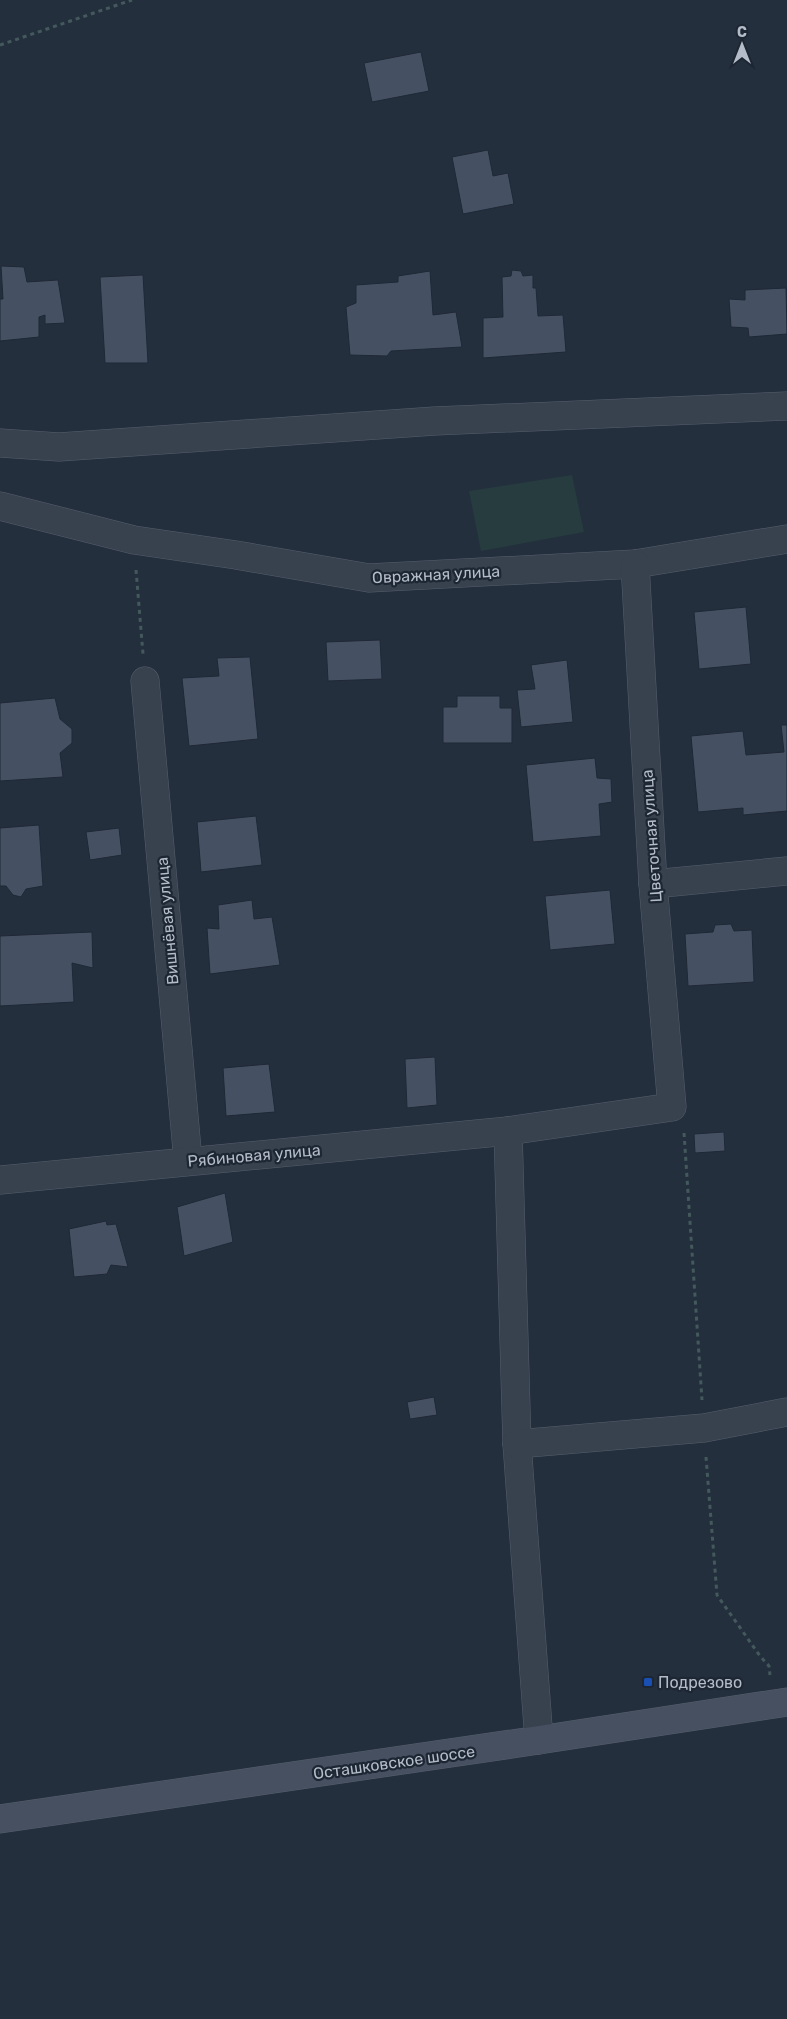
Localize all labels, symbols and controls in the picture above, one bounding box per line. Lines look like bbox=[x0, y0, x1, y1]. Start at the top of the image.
north arrow bbox=[717, 20, 767, 70]
text: С bbox=[737, 24, 747, 41]
street label: Овражная улица bbox=[372, 562, 501, 587]
street label: Цветочная улица bbox=[637, 769, 666, 903]
street label: Вишнёвая улица bbox=[152, 856, 183, 986]
street label: Рябиновая улица bbox=[187, 1140, 321, 1171]
place label: Подрезово bbox=[658, 1673, 742, 1692]
marker: Подрезово bbox=[642, 1676, 654, 1688]
street label: Осташковское шоссе bbox=[312, 1742, 476, 1783]

